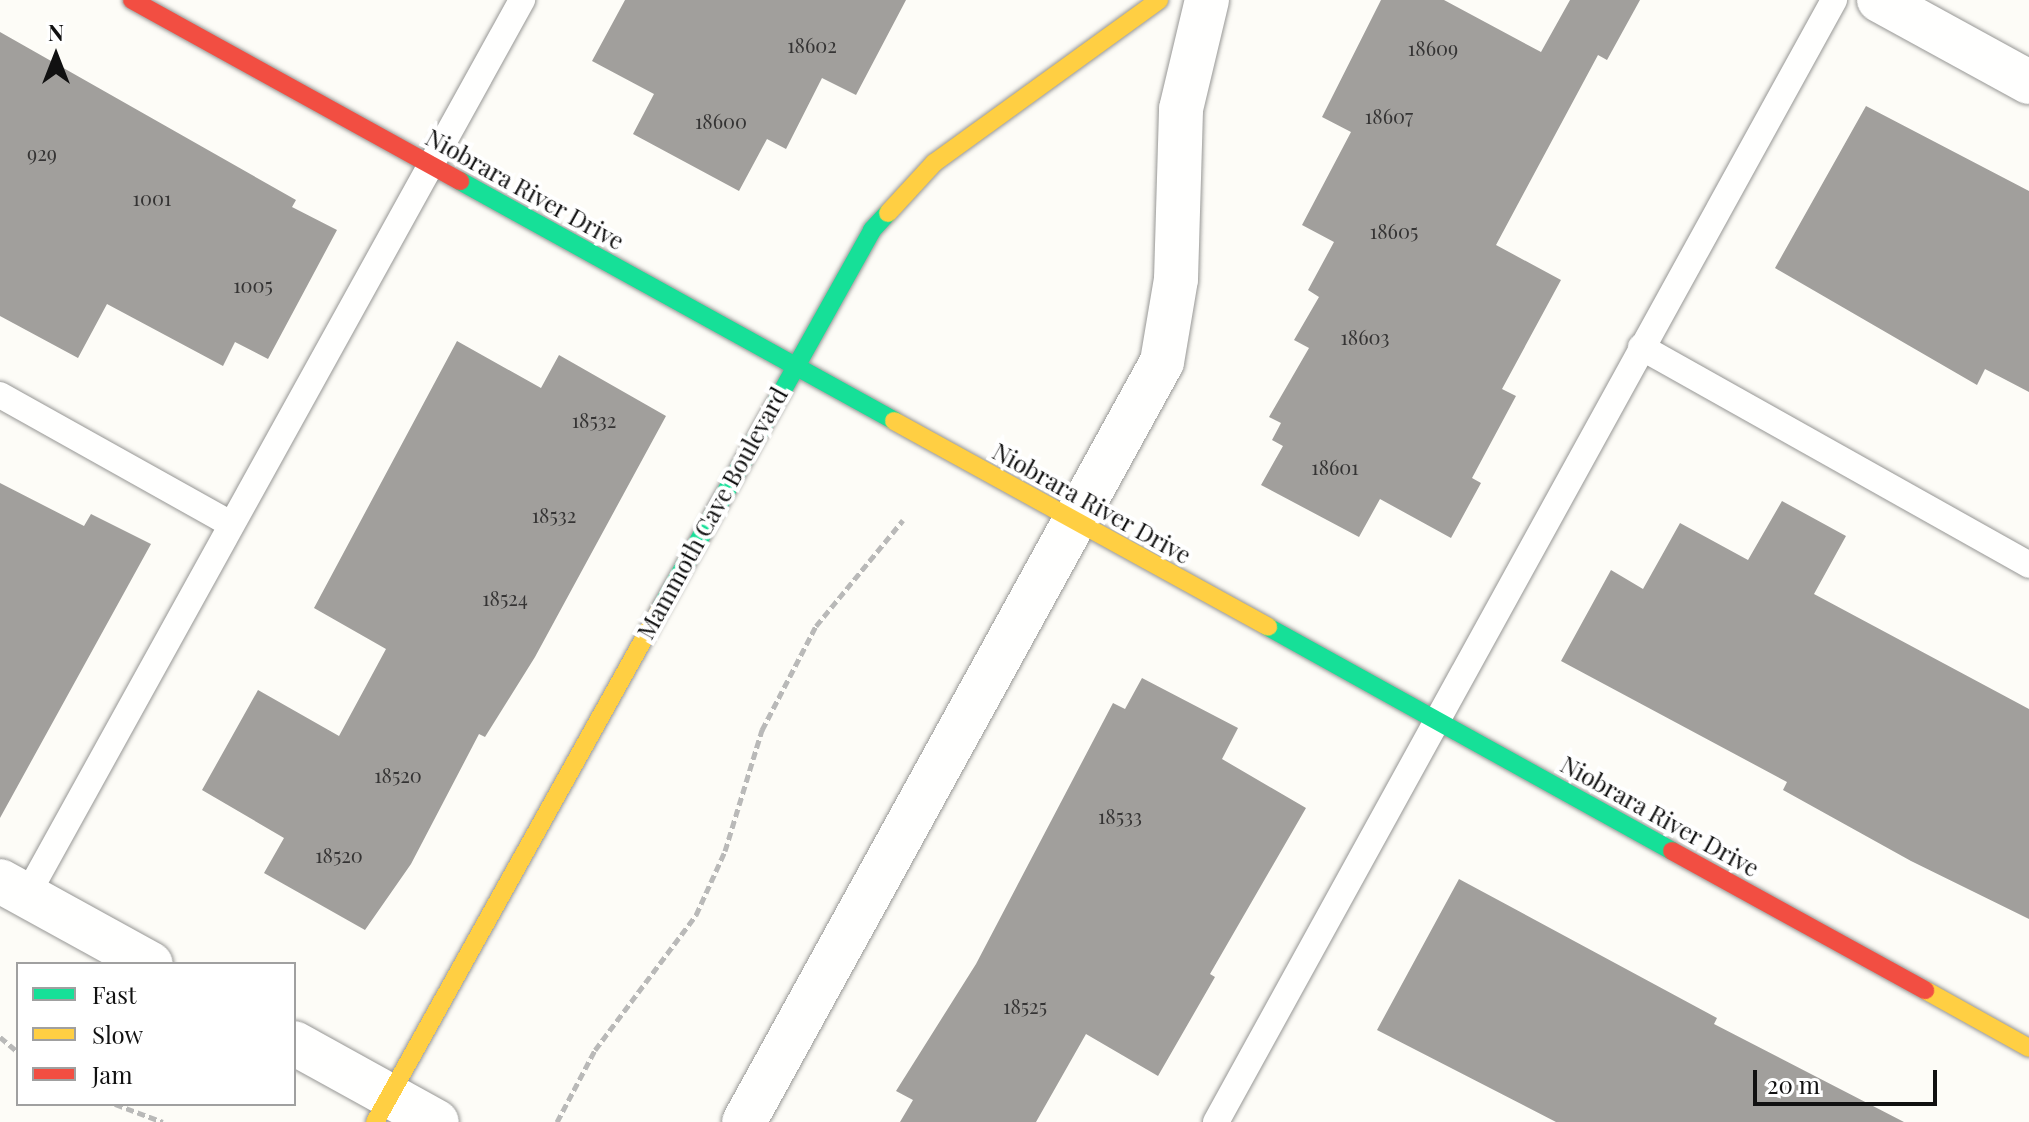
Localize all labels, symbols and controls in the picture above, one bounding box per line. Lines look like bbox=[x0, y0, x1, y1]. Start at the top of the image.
north arrow bbox=[16, 16, 96, 96]
text: N bbox=[48, 17, 64, 47]
house number: 18602 bbox=[787, 32, 837, 56]
house number: 18609 bbox=[1408, 35, 1458, 59]
house number: 18607 bbox=[1365, 103, 1413, 127]
house number: 18600 bbox=[695, 108, 747, 132]
street label: Niobrara River Drive bbox=[420, 122, 630, 256]
house number: 929 bbox=[27, 140, 57, 164]
house number: 1001 bbox=[133, 185, 171, 209]
house number: 18605 bbox=[1370, 218, 1418, 242]
house number: 1005 bbox=[233, 272, 273, 296]
house number: 18603 bbox=[1340, 324, 1390, 348]
street label: Mammoth Cave Boulevard bbox=[631, 382, 793, 644]
house number: 18532 bbox=[572, 407, 616, 431]
street label: Niobrara River Drive bbox=[987, 436, 1197, 570]
house number: 18601 bbox=[1311, 454, 1359, 478]
house number: 18532 bbox=[532, 502, 576, 526]
house number: 18524 bbox=[482, 585, 528, 609]
street label: Niobrara River Drive bbox=[1555, 749, 1765, 883]
house number: 18520 bbox=[374, 762, 422, 786]
house number: 18533 bbox=[1098, 803, 1142, 827]
house number: 18520 bbox=[315, 842, 363, 866]
legend bbox=[16, 962, 296, 1106]
text: Fast bbox=[92, 978, 137, 1010]
house number: 18525 bbox=[1003, 993, 1047, 1017]
text: Slow bbox=[92, 1018, 143, 1050]
scale bar bbox=[1757, 1054, 1941, 1104]
text: Jam bbox=[92, 1058, 133, 1090]
text: 20 m bbox=[1767, 1068, 1820, 1100]

